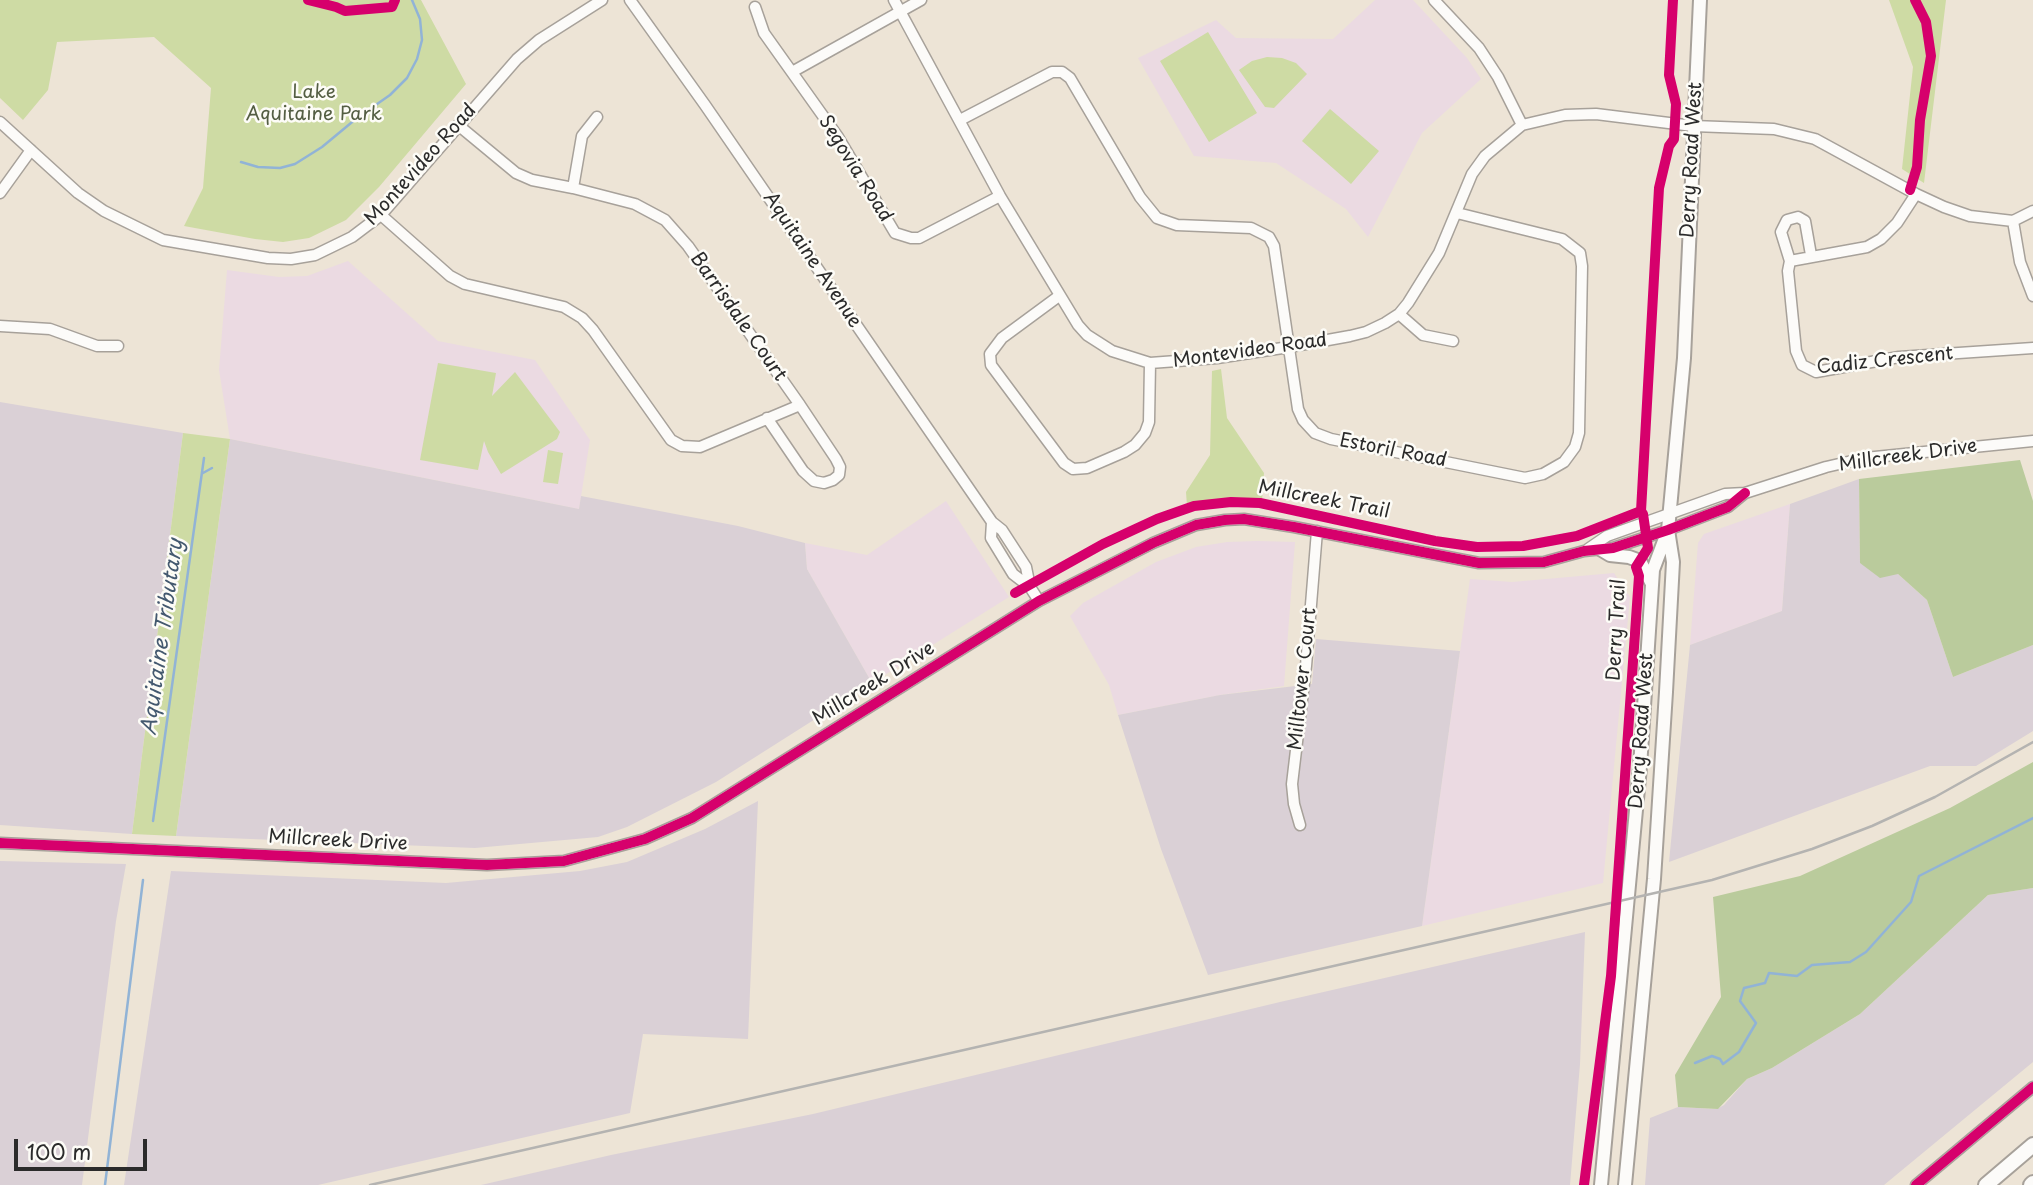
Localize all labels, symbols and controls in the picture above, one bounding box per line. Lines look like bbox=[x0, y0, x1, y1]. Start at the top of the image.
park label: Lake Aquitaine Park bbox=[246, 82, 382, 126]
street label: Derry Road West bbox=[1677, 82, 1707, 238]
street label: Montevideo Road bbox=[360, 100, 482, 230]
street label: Segovia Road bbox=[813, 112, 897, 226]
street label: Aquitaine Avenue bbox=[758, 188, 866, 332]
street label: Barrisdale Court bbox=[685, 248, 791, 386]
street label: Montevideo Road bbox=[1171, 329, 1329, 373]
street label: Cadiz Crescent bbox=[1816, 342, 1954, 380]
street label: Estoril Road bbox=[1338, 429, 1448, 473]
street label: Millcreek Drive bbox=[1837, 435, 1979, 477]
street label: Millcreek Trail bbox=[1256, 476, 1392, 524]
water label: Aquitaine Tributary bbox=[137, 537, 189, 737]
street label: Derry Trail bbox=[1603, 578, 1631, 682]
street label: Milltower Court bbox=[1284, 607, 1322, 751]
street label: Millcreek Drive bbox=[809, 637, 939, 731]
street label: Derry Road West bbox=[1625, 652, 1659, 810]
street label: Millcreek Drive bbox=[268, 826, 408, 856]
scale bar bbox=[18, 1126, 150, 1170]
text: 100 m bbox=[27, 1135, 91, 1167]

